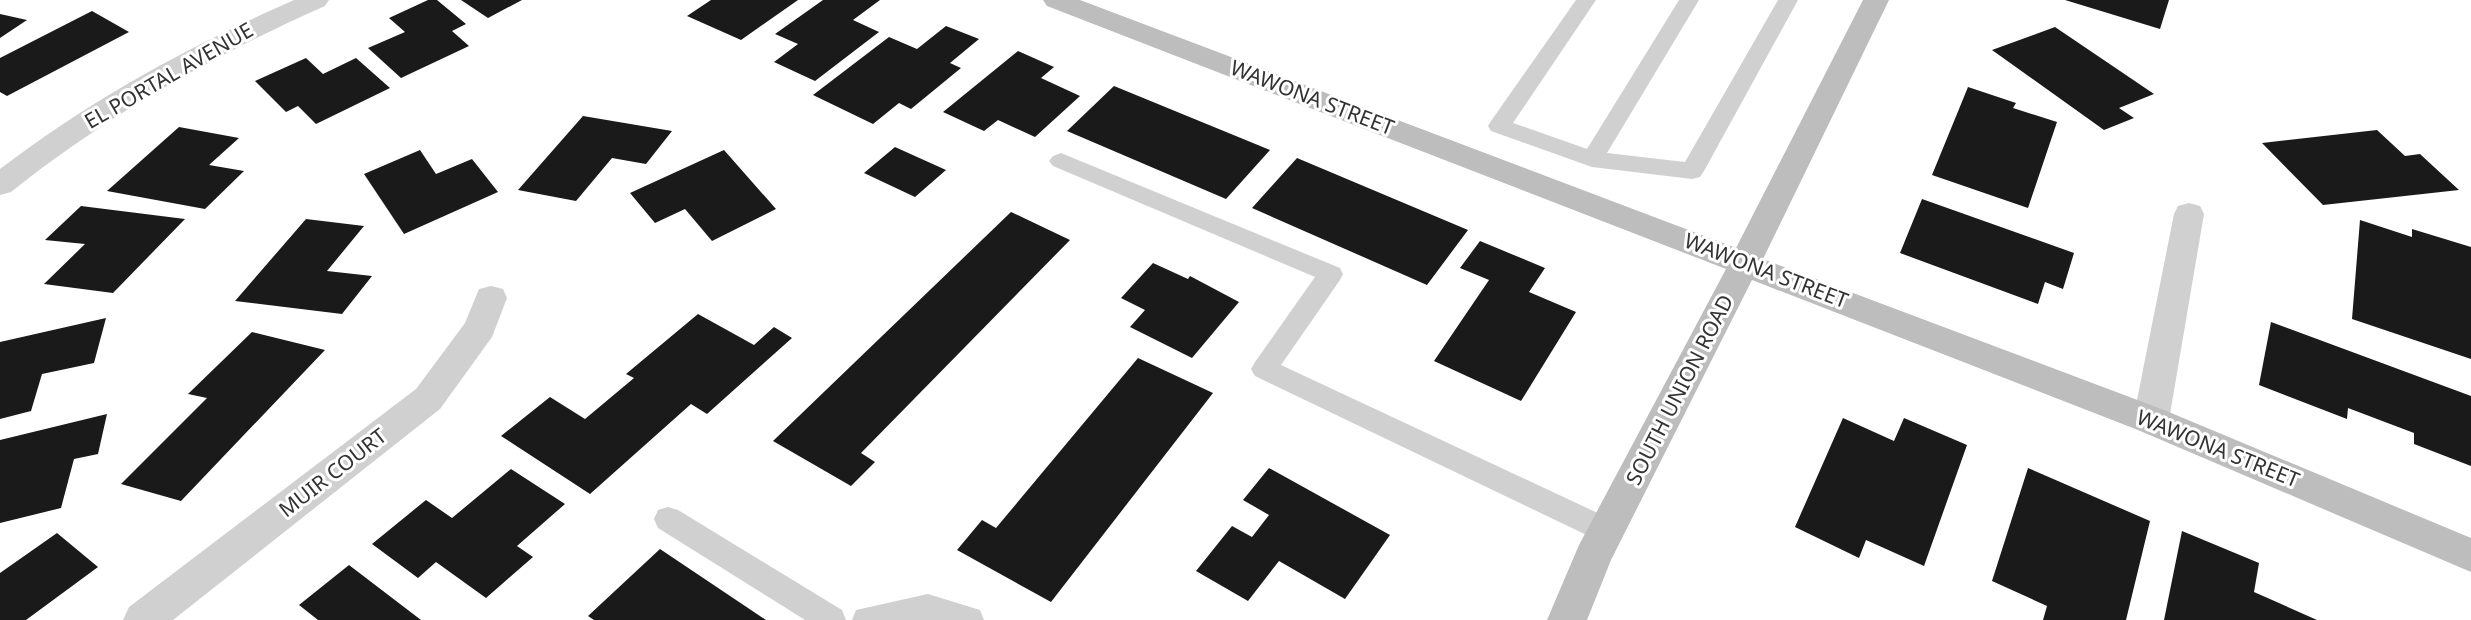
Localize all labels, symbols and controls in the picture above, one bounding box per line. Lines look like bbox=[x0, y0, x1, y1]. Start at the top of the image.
street label: EL PORTAL AVENUE bbox=[79, 15, 258, 135]
street label: WAWONA STREET bbox=[1227, 53, 1398, 141]
street label: WAWONA STREET bbox=[1681, 226, 1852, 314]
street label: SOUTH UNION ROAD bbox=[1619, 290, 1739, 489]
street label: WAWONA STREET bbox=[2133, 403, 2304, 494]
street label: MUIR COURT bbox=[273, 421, 392, 523]

